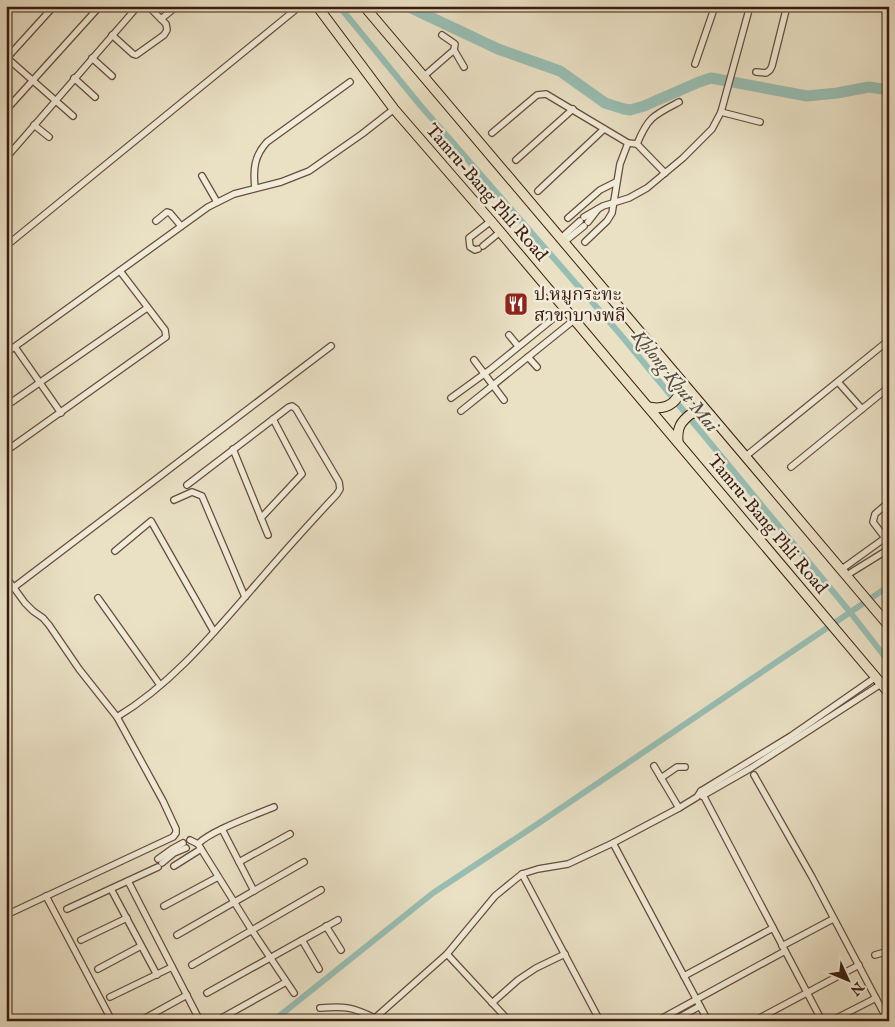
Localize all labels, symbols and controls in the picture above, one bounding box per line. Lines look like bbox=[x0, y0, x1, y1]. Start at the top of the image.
street label: Tamru-Bang Phli Road bbox=[420, 119, 552, 267]
place label: ป.หมูกระทะ สาขาบางพลี bbox=[534, 284, 626, 328]
restaurant icon: ป.หมูกระทะ สาขาบางพลี bbox=[503, 291, 529, 317]
water label: Khlong Khut Mai bbox=[625, 324, 724, 438]
street label: Tamru-Bang Phli Road bbox=[702, 451, 832, 600]
north arrow bbox=[822, 954, 872, 1004]
text: N bbox=[846, 977, 868, 999]

